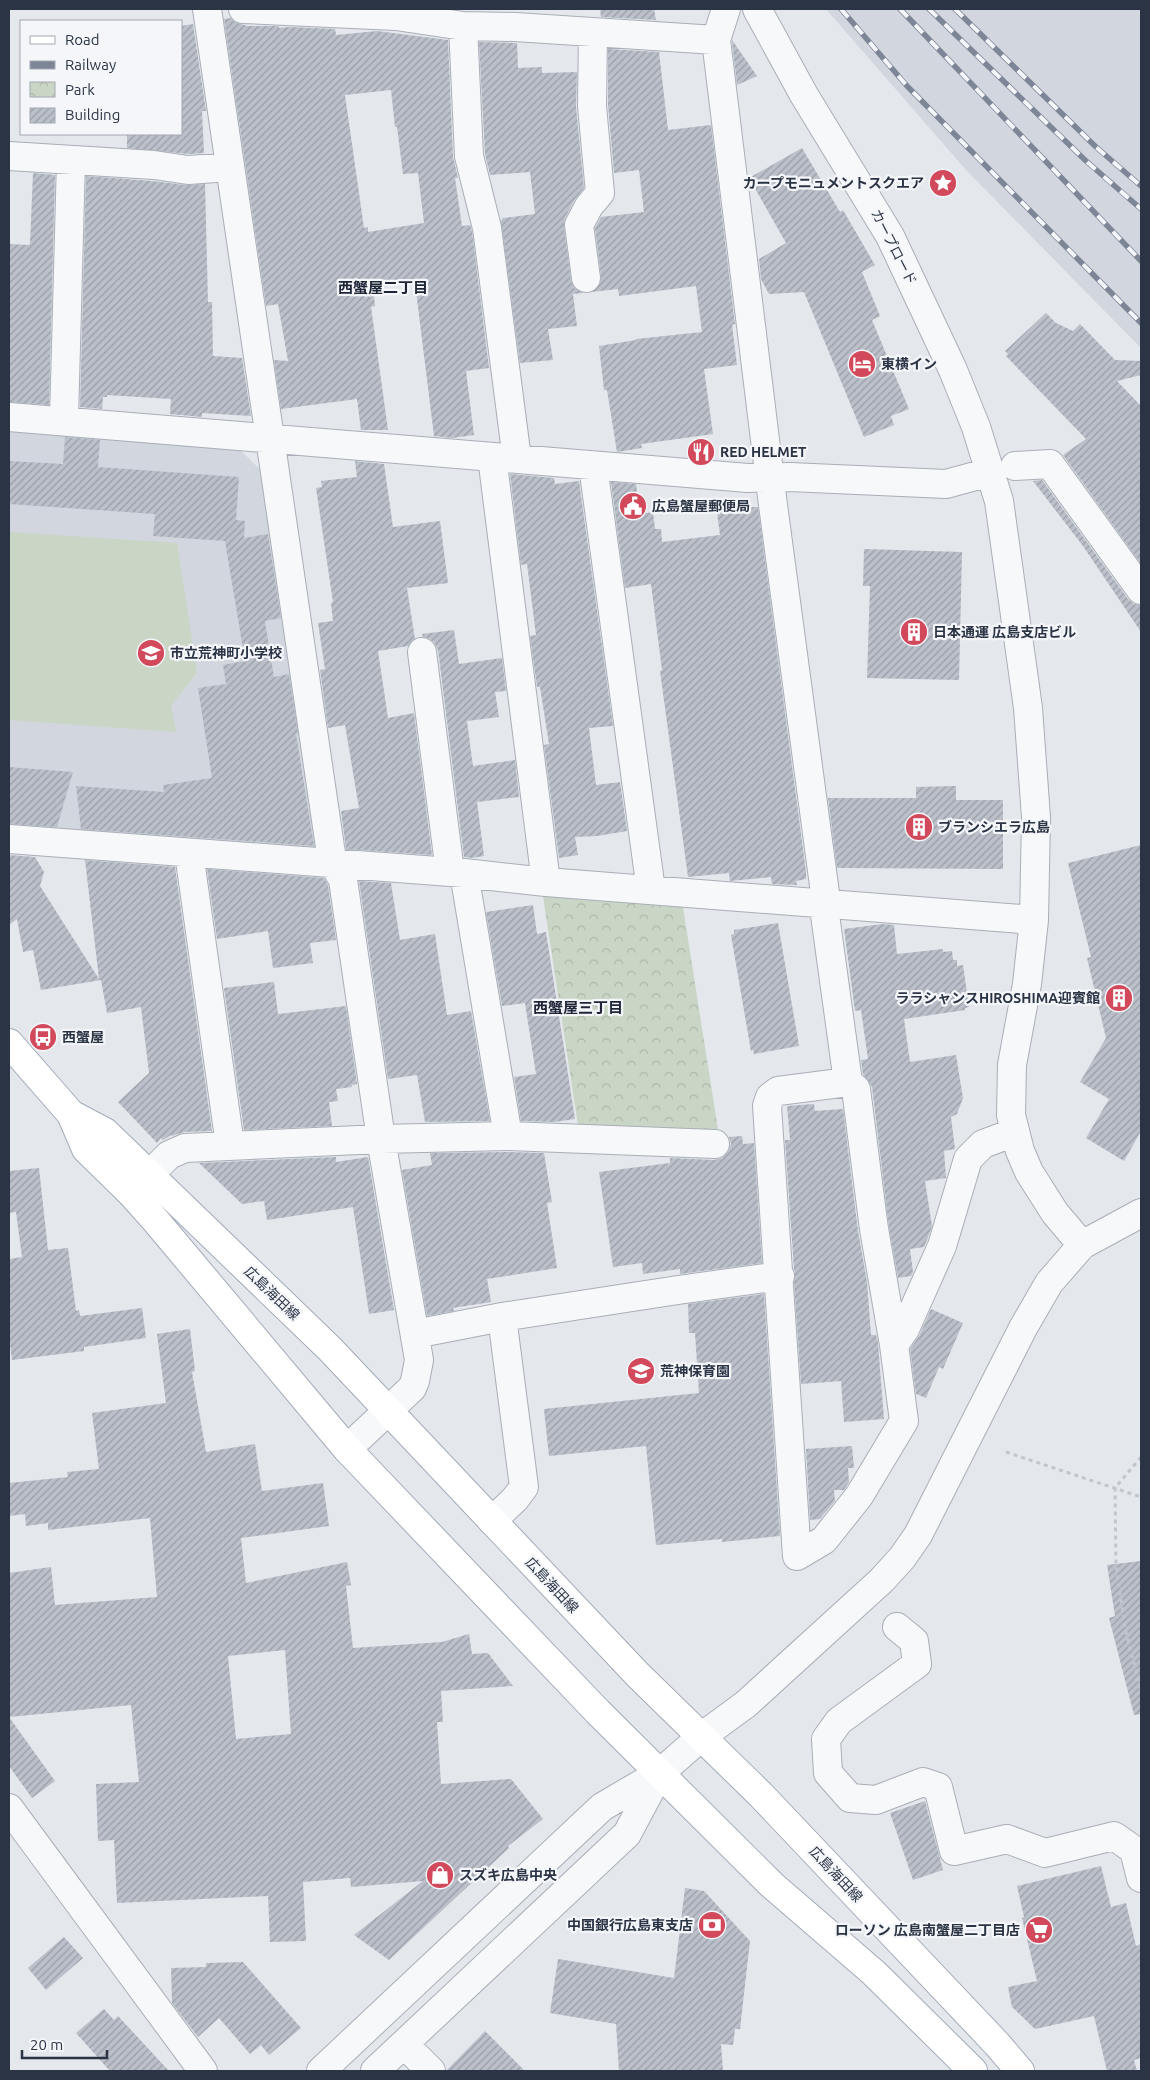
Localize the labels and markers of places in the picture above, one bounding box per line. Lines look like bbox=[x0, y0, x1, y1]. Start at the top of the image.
place icon: カープモニュメントスクエア bbox=[928, 168, 958, 198]
place label: カープモニュメントスクエア bbox=[743, 175, 924, 191]
hotel icon: 東横イン bbox=[847, 349, 877, 379]
place label: 東横イン bbox=[881, 356, 937, 372]
restaurant icon: RED HELMET bbox=[686, 437, 716, 467]
place label: RED HELMET bbox=[720, 444, 807, 460]
public building icon: 広島蟹屋郵便局 bbox=[618, 491, 648, 521]
place label: 広島蟹屋郵便局 bbox=[652, 498, 750, 514]
building icon: 日本通運 広島支店ビル bbox=[899, 617, 929, 647]
place label: 日本通運 広島支店ビル bbox=[933, 624, 1076, 640]
school or university icon: 市立荒神町小学校 bbox=[136, 638, 166, 668]
place label: 市立荒神町小学校 bbox=[170, 645, 282, 661]
building icon: ブランシエラ広島 bbox=[904, 812, 934, 842]
place label: ブランシエラ広島 bbox=[938, 819, 1050, 835]
building icon: ララシャンスHIROSHIMA迎賓館 bbox=[1104, 983, 1134, 1013]
place label: ララシャンスHIROSHIMA迎賓館 bbox=[896, 990, 1100, 1006]
bus stop icon: 西蟹屋 bbox=[28, 1022, 58, 1052]
place label: 西蟹屋 bbox=[62, 1029, 104, 1045]
school or university icon: 荒神保育園 bbox=[626, 1356, 656, 1386]
place label: 荒神保育園 bbox=[660, 1363, 730, 1379]
shop icon: スズキ広島中央 bbox=[425, 1860, 455, 1890]
place label: スズキ広島中央 bbox=[459, 1867, 557, 1883]
bank icon: 中国銀行広島東支店 bbox=[697, 1910, 727, 1940]
supermarket icon: ローソン 広島南蟹屋二丁目店 bbox=[1024, 1915, 1054, 1945]
place label: 中国銀行広島東支店 bbox=[567, 1917, 693, 1933]
place label: ローソン 広島南蟹屋二丁目店 bbox=[835, 1922, 1020, 1938]

